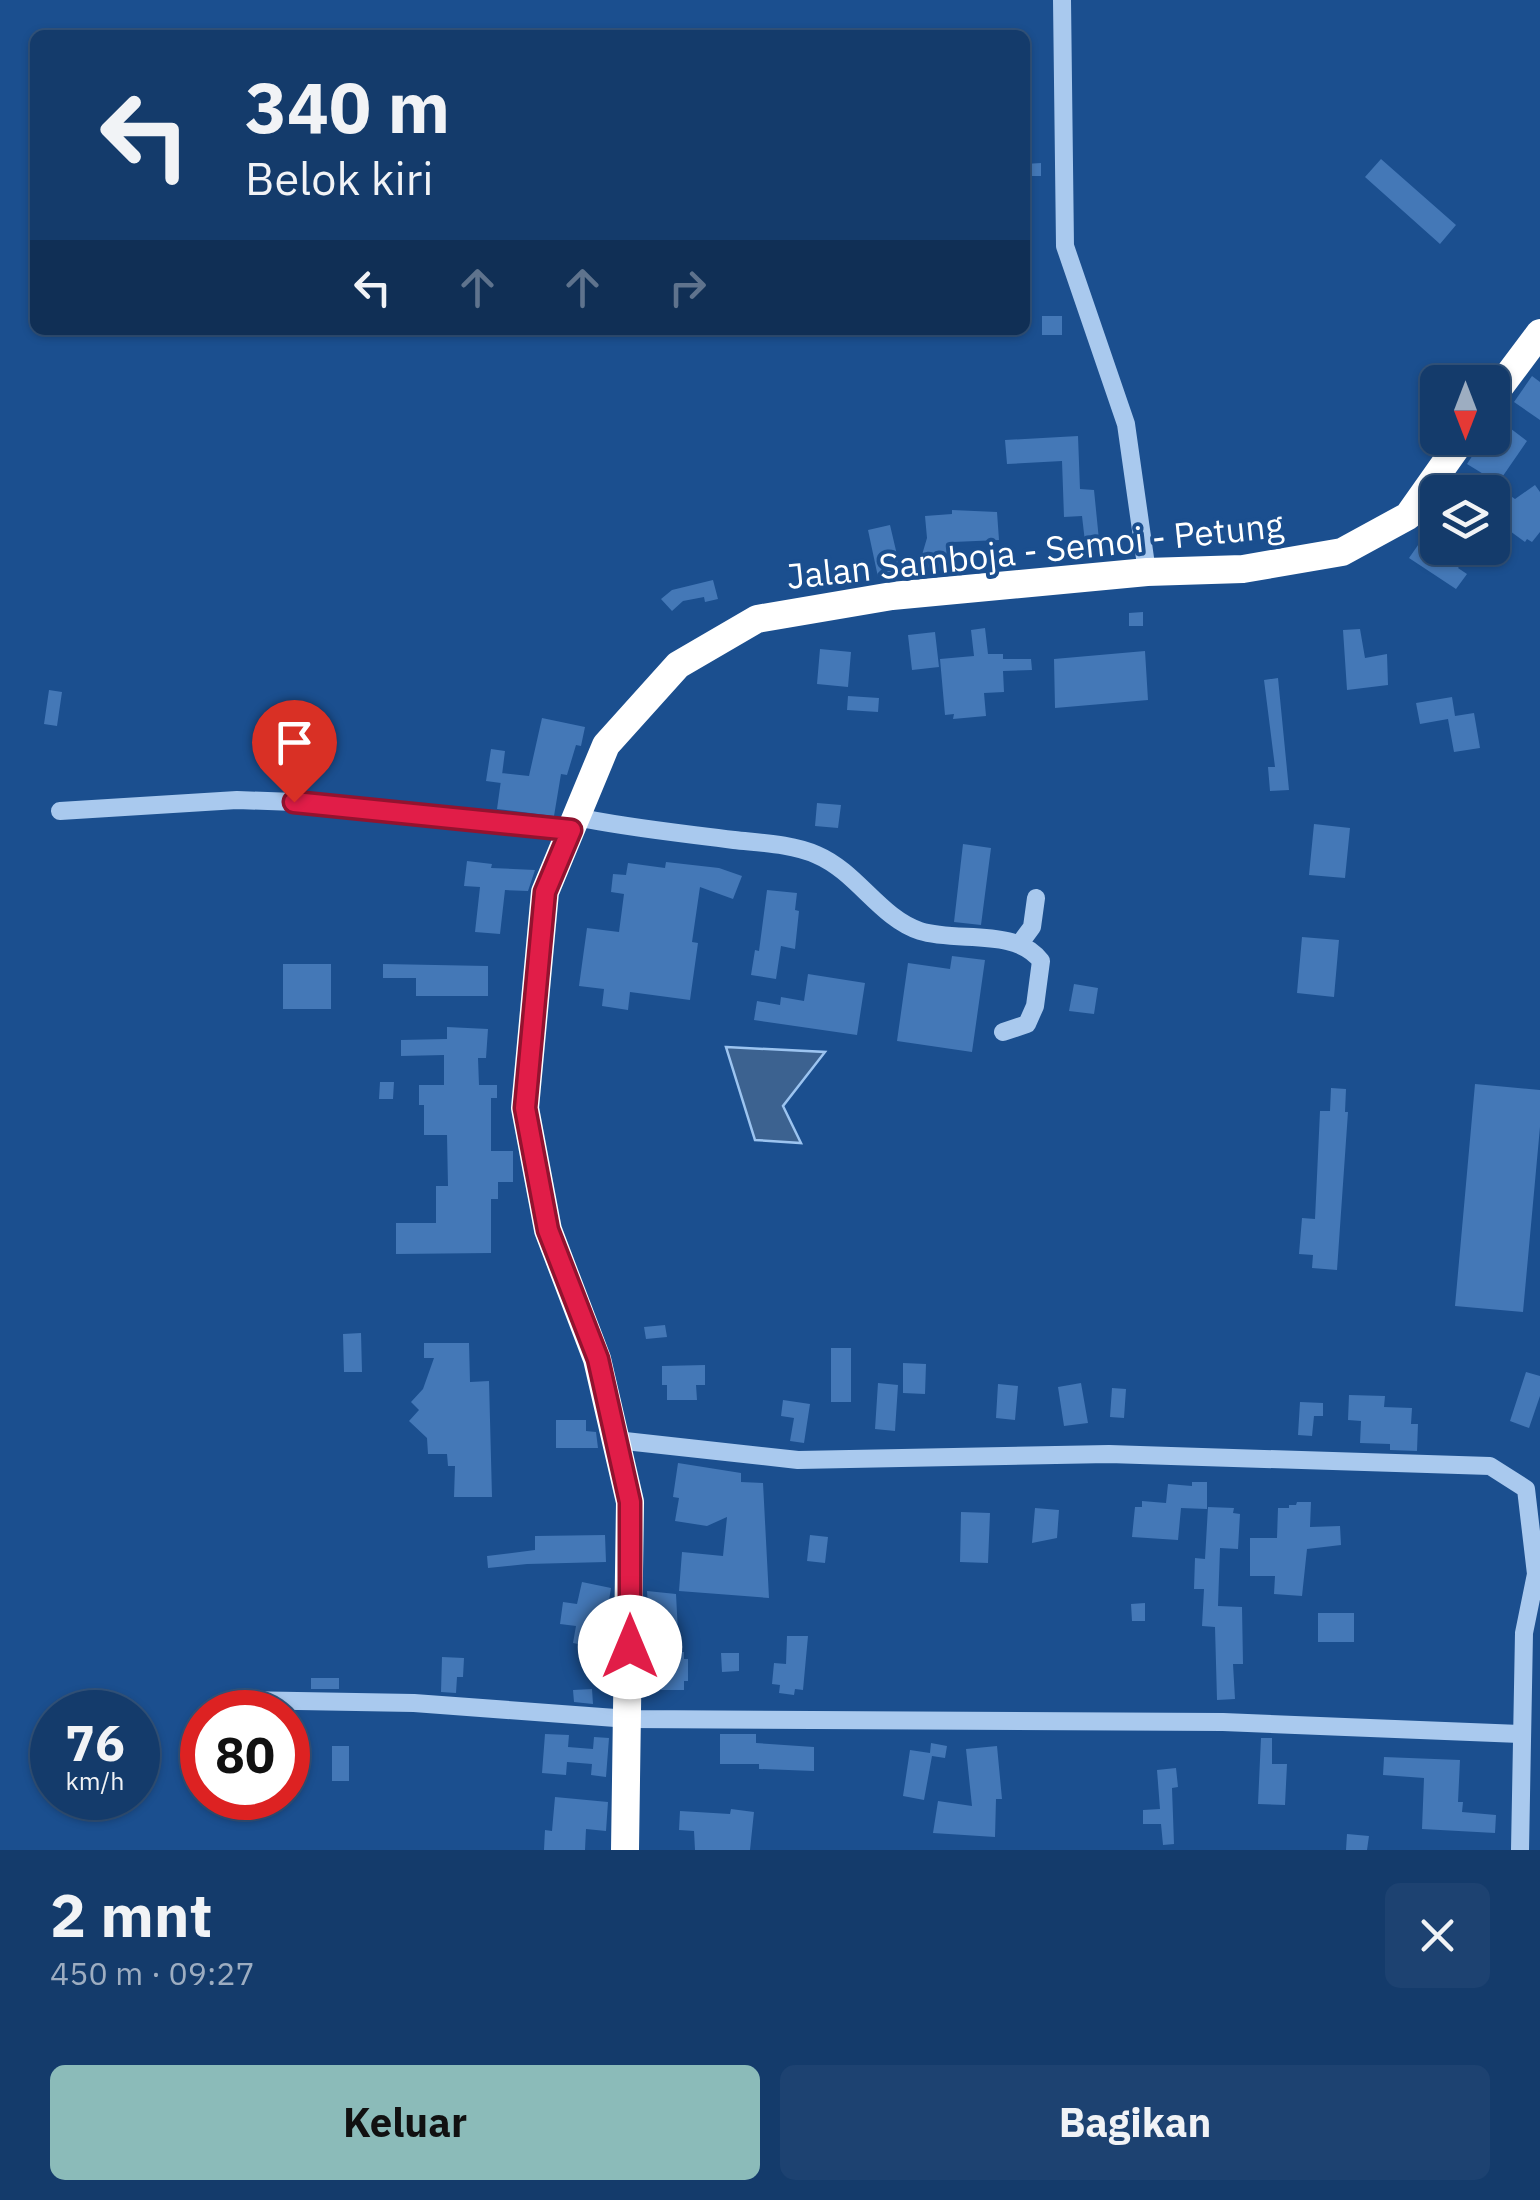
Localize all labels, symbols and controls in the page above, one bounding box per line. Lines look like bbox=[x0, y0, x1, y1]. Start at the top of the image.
text: 340 m bbox=[245, 61, 450, 152]
icon: left bbox=[80, 70, 210, 200]
text: Belok kiri bbox=[245, 149, 434, 207]
icon: left bbox=[345, 260, 400, 315]
icon: ahead bbox=[450, 260, 505, 315]
icon: ahead bbox=[555, 260, 610, 315]
icon: right bbox=[660, 260, 715, 315]
north arrow bbox=[1420, 365, 1510, 455]
map controls bbox=[1420, 365, 1510, 565]
button: layers bbox=[1420, 475, 1510, 565]
street label: Jalan Samboja - Semoi - Petung bbox=[784, 501, 1286, 599]
pin bbox=[252, 700, 337, 803]
icon: arrive bbox=[267, 715, 322, 770]
position arrow bbox=[578, 1595, 682, 1699]
speed limit sign: 80 bbox=[180, 1690, 310, 1820]
text: 76 bbox=[65, 1710, 125, 1775]
text: km/h bbox=[66, 1764, 124, 1797]
text: 2 mnt bbox=[50, 1875, 213, 1954]
button: close bbox=[1385, 1883, 1490, 1988]
text: 450 m · 09:27 bbox=[50, 1952, 255, 1994]
button: Keluar bbox=[50, 2065, 760, 2180]
button: Bagikan bbox=[780, 2065, 1490, 2180]

